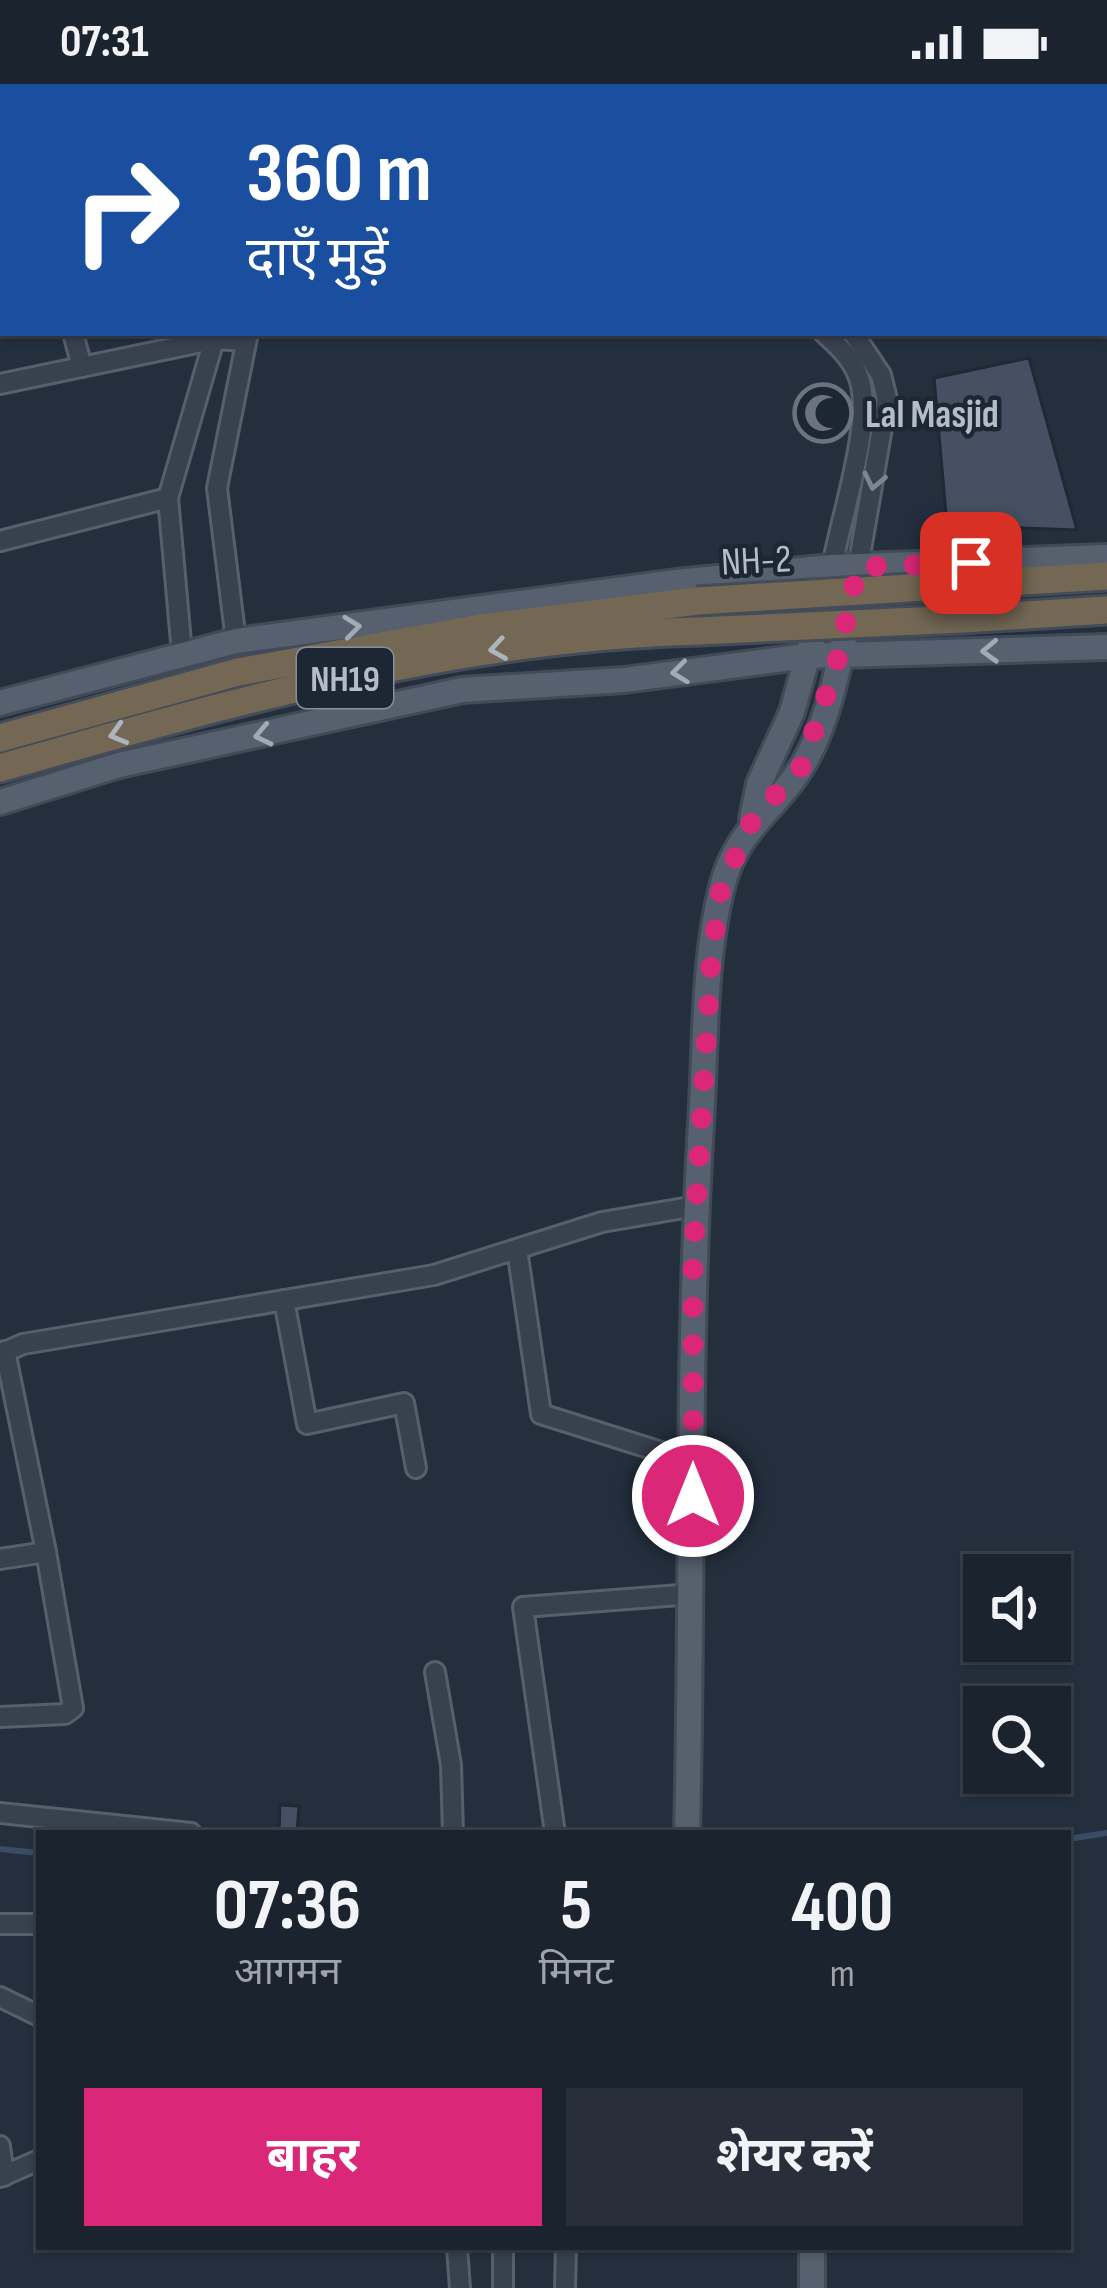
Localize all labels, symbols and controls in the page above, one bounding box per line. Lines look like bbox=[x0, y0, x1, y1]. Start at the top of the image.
text: 07:31 bbox=[60, 15, 149, 70]
text: 360 m bbox=[246, 124, 432, 225]
icon: right bbox=[48, 132, 204, 288]
text: दाएँ मुड़ें bbox=[246, 226, 388, 291]
mosque icon: Lal Masjid bbox=[792, 382, 854, 444]
place label: Lal Masjid bbox=[865, 392, 999, 439]
one-way arrow bbox=[862, 471, 887, 491]
pin bbox=[920, 512, 1022, 614]
icon: arrive bbox=[938, 530, 1004, 596]
street label: NH-2 bbox=[720, 536, 792, 587]
one-way arrow bbox=[342, 614, 362, 640]
one-way arrow bbox=[488, 635, 508, 660]
one-way arrow bbox=[980, 637, 999, 663]
road number: NH19 bbox=[297, 648, 393, 708]
one-way arrow bbox=[670, 659, 690, 685]
one-way arrow bbox=[108, 720, 129, 745]
one-way arrow bbox=[254, 721, 274, 746]
position arrow bbox=[630, 1433, 756, 1559]
map controls bbox=[963, 1554, 1071, 1794]
button: sound bbox=[963, 1554, 1071, 1662]
button: search bbox=[963, 1686, 1071, 1794]
text: 07:36 bbox=[214, 1863, 361, 1950]
text: 5 bbox=[560, 1863, 592, 1950]
text: 400 bbox=[791, 1865, 893, 1952]
text: आगमन bbox=[234, 1949, 341, 1996]
text: मिनट bbox=[539, 1949, 614, 1996]
text: m bbox=[830, 1951, 855, 1998]
button: बाहर bbox=[84, 2088, 542, 2226]
button: शेयर करें bbox=[566, 2088, 1023, 2226]

